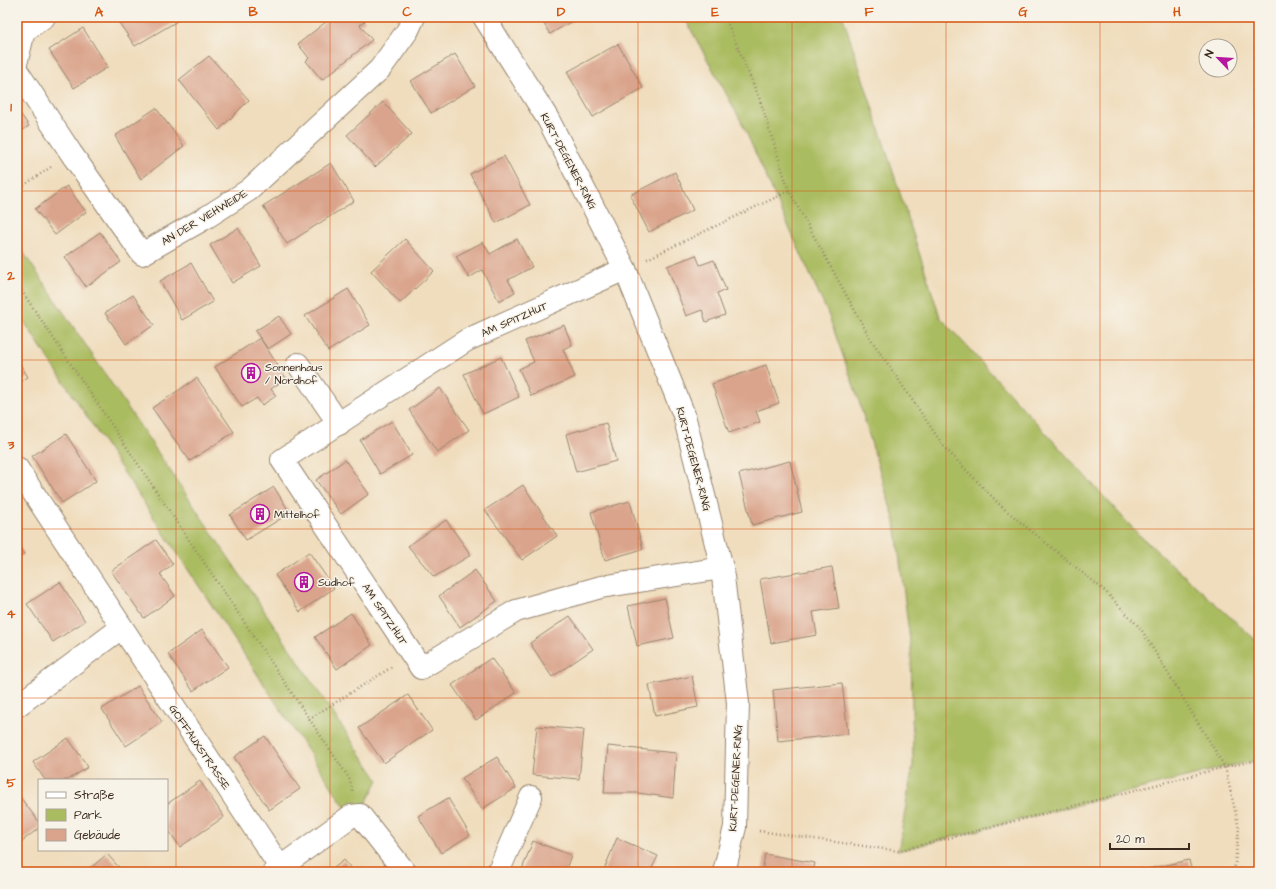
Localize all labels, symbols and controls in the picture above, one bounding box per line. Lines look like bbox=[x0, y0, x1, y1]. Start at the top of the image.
text: A bbox=[95, 3, 104, 21]
text: B bbox=[248, 3, 258, 21]
text: C bbox=[402, 3, 412, 21]
text: D bbox=[557, 3, 566, 21]
text: E bbox=[711, 3, 719, 21]
text: F bbox=[864, 3, 874, 21]
text: G bbox=[1018, 3, 1028, 21]
text: H bbox=[1173, 3, 1181, 21]
north arrow bbox=[1198, 38, 1238, 78]
text: N bbox=[1201, 48, 1218, 60]
text: 1 bbox=[10, 98, 12, 116]
street label: KURT-DEGENER-RING bbox=[537, 110, 601, 213]
street label: AN DER VIEHWEIDE bbox=[158, 185, 251, 249]
text: 2 bbox=[6, 267, 15, 285]
street label: AM SPITZHUT bbox=[479, 298, 550, 341]
place label: Sonnenhaus / Nordhof bbox=[265, 360, 323, 388]
building icon: Sonnenhaus / Nordhof bbox=[240, 362, 262, 384]
street label: KURT-DEGENER-RING bbox=[672, 405, 715, 513]
text: 3 bbox=[7, 436, 15, 454]
building icon: Mittelhof bbox=[249, 503, 271, 525]
place label: Mittelhof bbox=[274, 507, 320, 522]
building icon: Südhof bbox=[293, 571, 315, 593]
place label: Südhof bbox=[318, 575, 355, 590]
street label: AM SPITZHUT bbox=[358, 580, 411, 648]
text: 4 bbox=[7, 605, 16, 623]
street label: GOFFAUXSTRASSE bbox=[166, 702, 234, 793]
street label: KURT-DEGENER-RING bbox=[725, 724, 746, 832]
text: 5 bbox=[6, 774, 16, 792]
legend bbox=[38, 779, 168, 851]
text: Straße bbox=[74, 787, 115, 804]
text: Park bbox=[74, 807, 102, 824]
scale bar bbox=[1110, 825, 1189, 851]
text: Gebäude bbox=[74, 827, 121, 844]
text: 20 m bbox=[1116, 831, 1145, 848]

